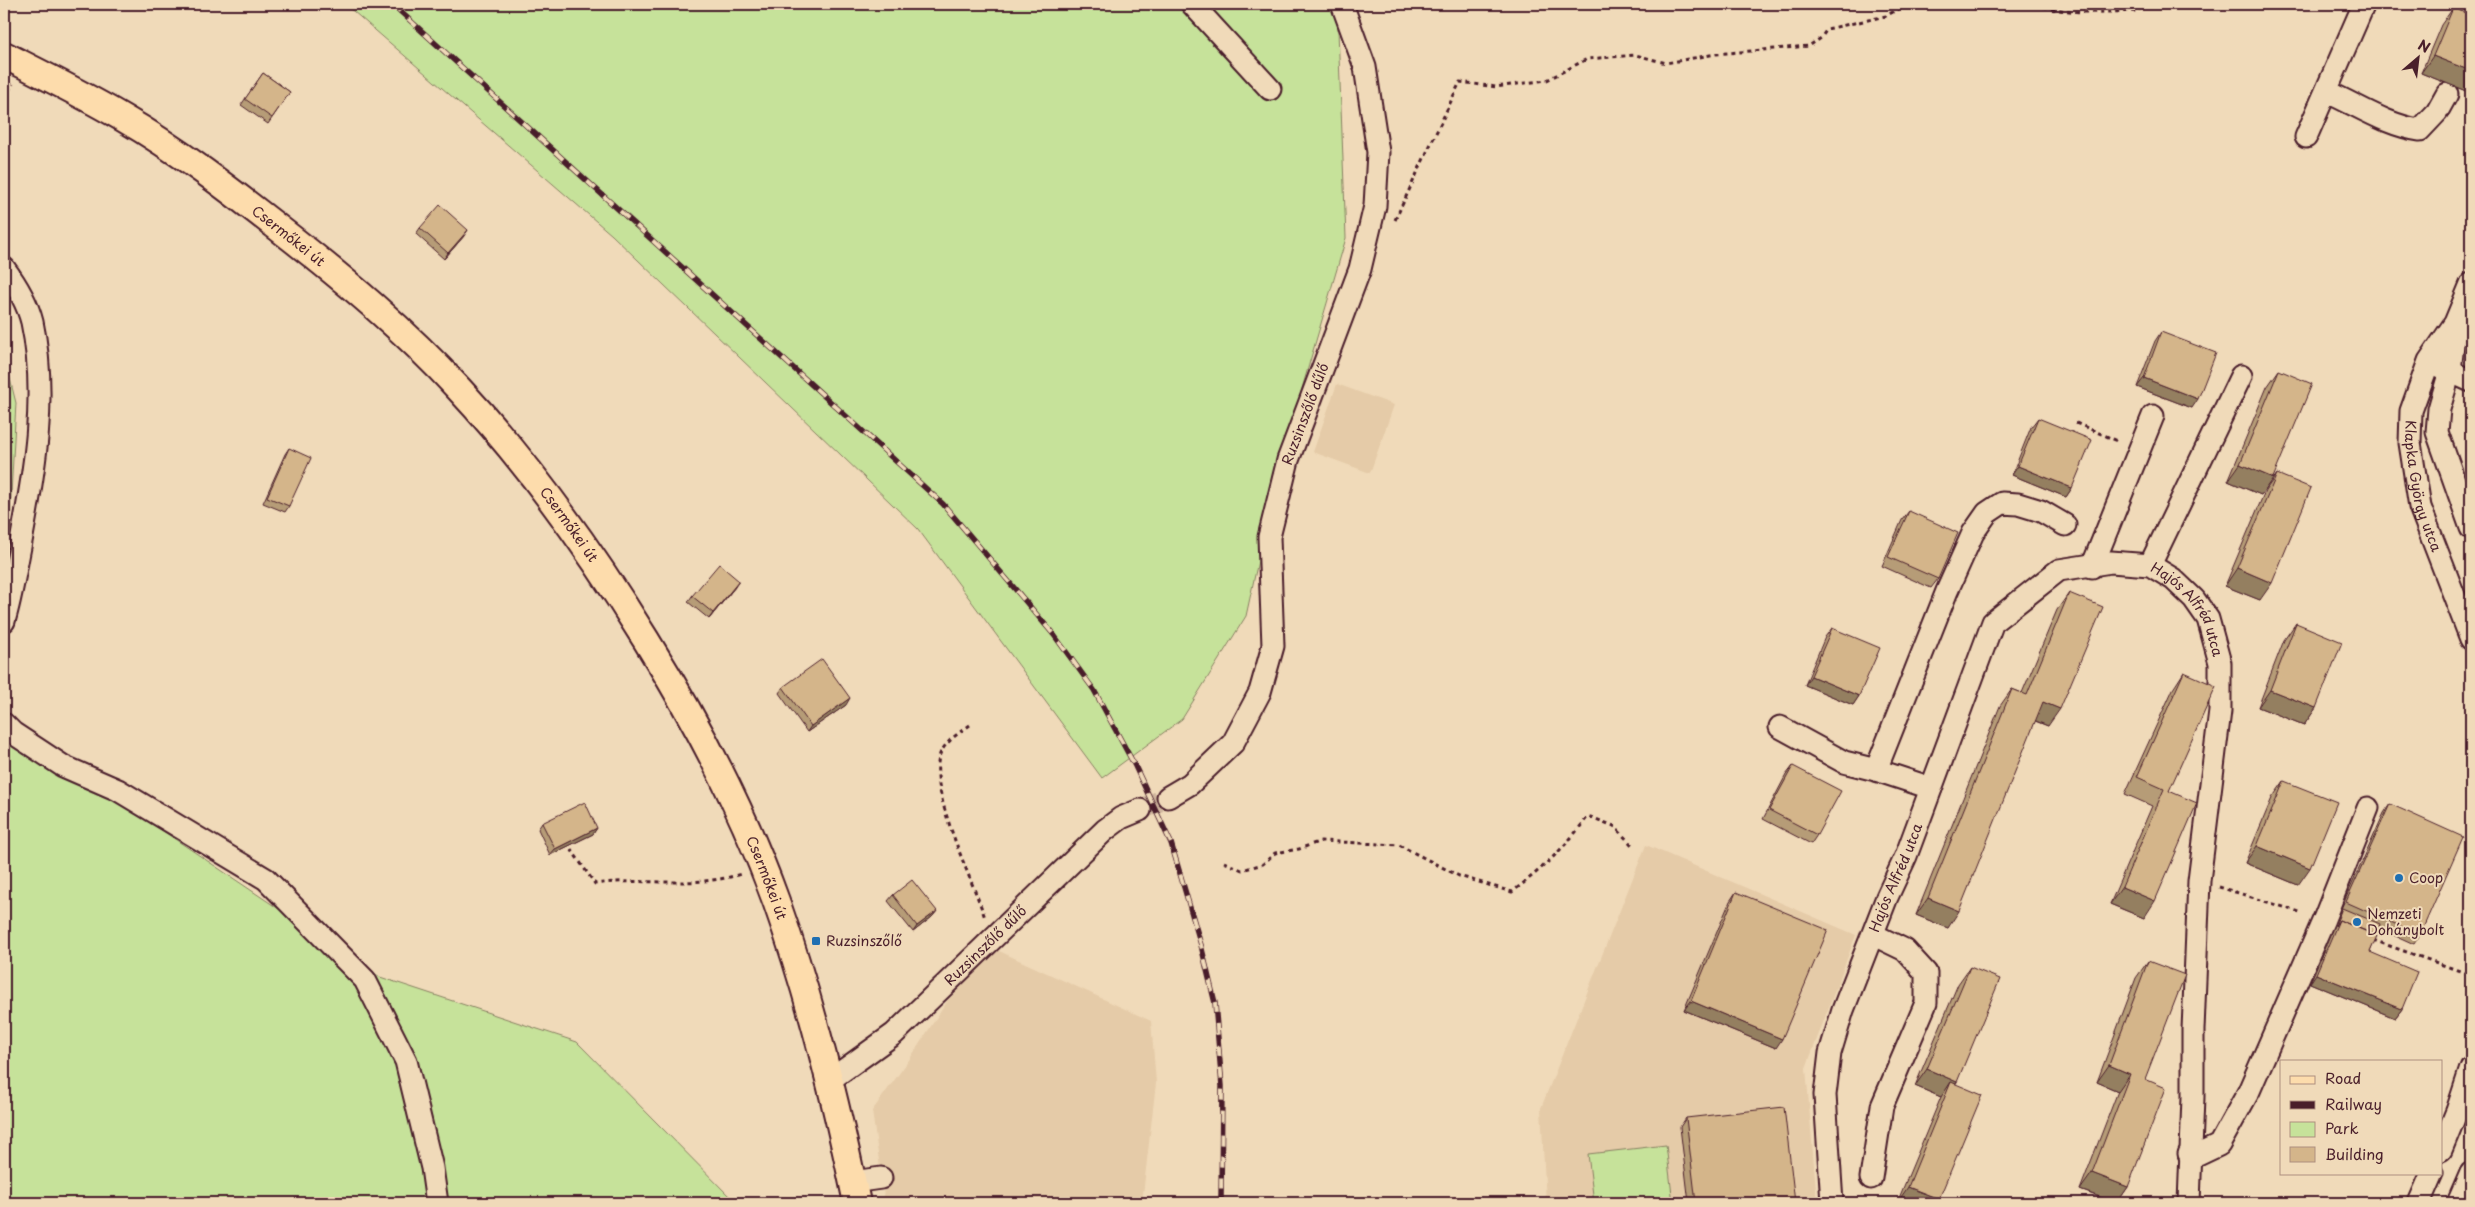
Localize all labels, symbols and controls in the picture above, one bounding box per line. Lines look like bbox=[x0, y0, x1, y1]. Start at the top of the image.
north arrow bbox=[2392, 32, 2442, 82]
text: N bbox=[2415, 34, 2434, 58]
street label: Csermőkei út bbox=[248, 200, 330, 271]
street label: Ruzsinszőlő dűlő bbox=[1276, 360, 1334, 468]
street label: Klapka György utca bbox=[2400, 420, 2447, 555]
street label: Csermőkei út bbox=[535, 482, 604, 566]
street label: Hajós Alfréd utca bbox=[2147, 557, 2229, 659]
street label: Hajós Alfréd utca bbox=[1863, 820, 1927, 935]
street label: Csermőkei út bbox=[741, 832, 793, 923]
place label: Coop bbox=[2409, 867, 2443, 888]
marker: Coop bbox=[2393, 872, 2405, 884]
street label: Ruzsinszőlő dűlő bbox=[939, 900, 1031, 990]
place label: Nemzeti Dohánybolt bbox=[2367, 903, 2445, 940]
marker: Nemzeti Dohánybolt bbox=[2351, 916, 2363, 928]
place label: Ruzsinszőlő bbox=[826, 930, 902, 951]
marker: Ruzsinszőlő bbox=[810, 935, 822, 947]
legend bbox=[2280, 1060, 2442, 1174]
text: Road bbox=[2325, 1066, 2361, 1089]
text: Railway bbox=[2325, 1092, 2382, 1115]
text: Park bbox=[2325, 1116, 2359, 1139]
text: Building bbox=[2325, 1142, 2384, 1165]

